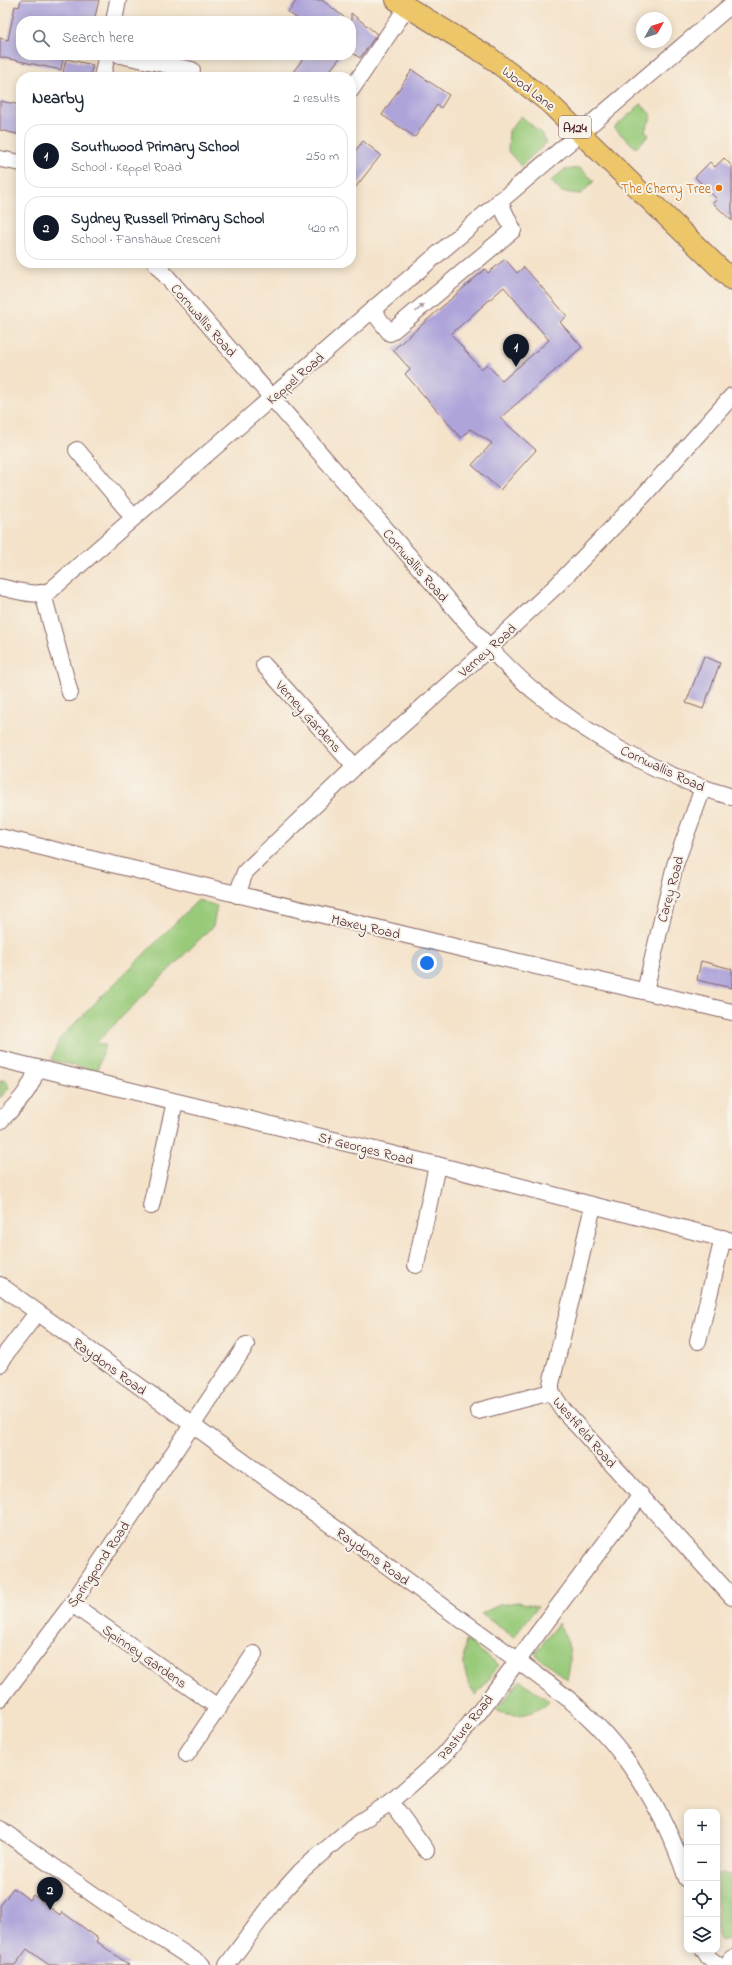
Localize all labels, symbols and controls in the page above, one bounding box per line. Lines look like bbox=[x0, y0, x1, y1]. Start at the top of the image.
north arrow bbox=[636, 12, 672, 48]
search box bbox=[16, 16, 356, 60]
icon: search bbox=[30, 27, 52, 49]
text: Search here bbox=[62, 27, 134, 49]
street label: Wood Lane bbox=[497, 62, 560, 117]
text: Nearby bbox=[32, 86, 84, 111]
text: 2 results bbox=[293, 89, 340, 108]
road number: A124 bbox=[559, 116, 591, 138]
text: Southwood Primary School bbox=[71, 136, 239, 158]
text: 1 bbox=[44, 147, 48, 166]
text: 250 m bbox=[306, 147, 339, 166]
text: School · Keppel Road bbox=[71, 158, 182, 177]
place label: The Cherry Tree bbox=[621, 179, 712, 201]
marker: The Cherry Tree bbox=[714, 183, 724, 193]
text: Sydney Russell Primary School bbox=[71, 208, 264, 230]
text: 2 bbox=[43, 219, 49, 238]
text: 420 m bbox=[308, 219, 339, 238]
text: School · Fanshawe Crescent bbox=[71, 230, 221, 249]
street label: Cornwallis Road bbox=[165, 280, 241, 362]
one-way arrow bbox=[415, 303, 426, 312]
pin: 1 bbox=[503, 334, 529, 367]
street label: Keppel Road bbox=[262, 348, 330, 410]
street label: Cornwallis Road bbox=[377, 525, 453, 607]
street label: Verney Road bbox=[453, 619, 523, 684]
street label: Verney Gardens bbox=[268, 676, 346, 758]
street label: Cornwallis Road bbox=[617, 741, 708, 798]
street label: Carey Road bbox=[653, 854, 691, 925]
street label: Maxey Road bbox=[329, 909, 402, 947]
your location bbox=[417, 953, 437, 973]
street label: St Georges Road bbox=[316, 1127, 416, 1172]
street label: Raydons Road bbox=[67, 1333, 150, 1402]
street label: Westfield Road bbox=[547, 1393, 621, 1473]
street label: Springpond Road bbox=[62, 1517, 137, 1613]
street label: Raydons Road bbox=[330, 1523, 413, 1592]
street label: Spinney Gardens bbox=[97, 1620, 191, 1695]
street label: Pasture Road bbox=[433, 1690, 499, 1765]
map controls bbox=[684, 1809, 720, 1953]
button: + bbox=[684, 1809, 720, 1845]
button: − bbox=[684, 1845, 720, 1881]
pin: 2 bbox=[37, 1877, 63, 1910]
button: locate bbox=[684, 1881, 720, 1917]
button: layers bbox=[684, 1917, 720, 1953]

